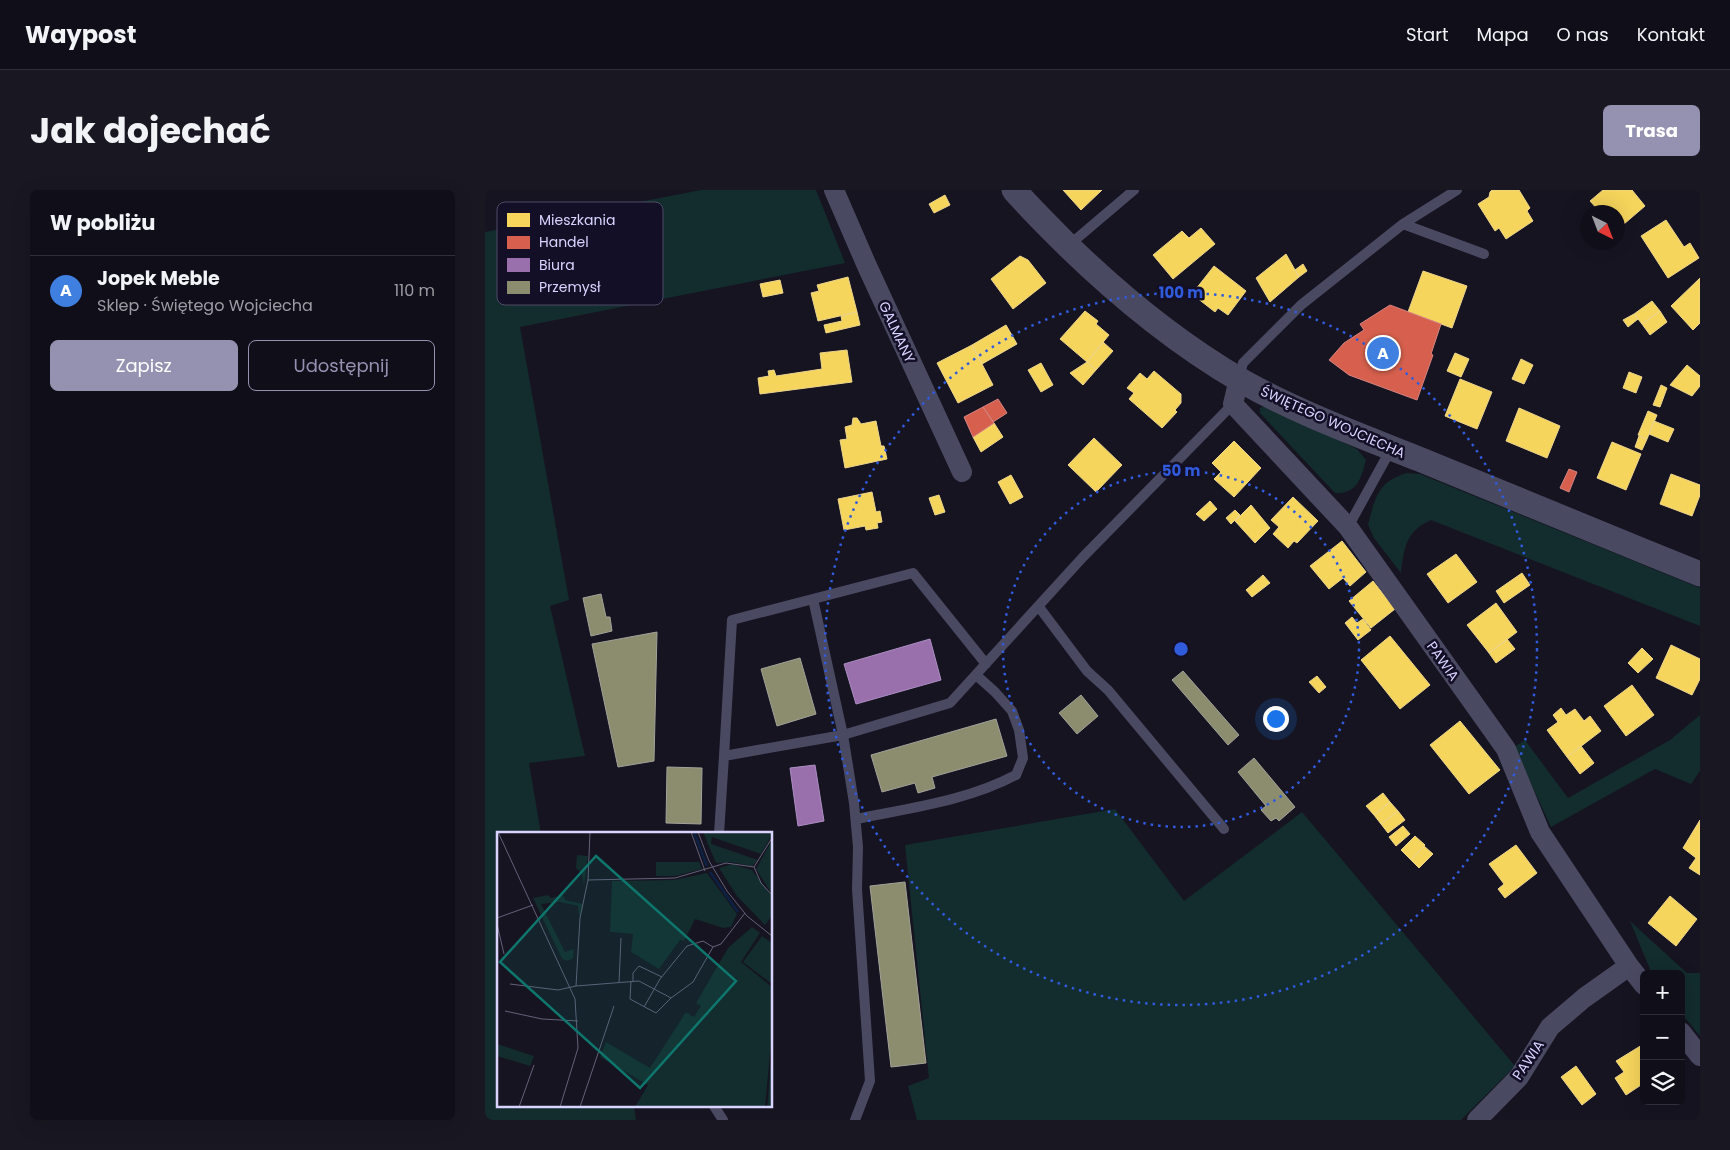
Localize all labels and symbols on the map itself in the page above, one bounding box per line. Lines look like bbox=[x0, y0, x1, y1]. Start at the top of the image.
legend bbox=[497, 202, 663, 305]
north arrow bbox=[1580, 205, 1625, 250]
text: Mieszkania bbox=[539, 210, 615, 230]
text: Handel bbox=[539, 232, 589, 252]
text: Biura bbox=[539, 255, 575, 275]
text: Przemysł bbox=[539, 277, 601, 297]
text: 100 m bbox=[1159, 282, 1203, 303]
street label: GALMANY bbox=[874, 298, 920, 366]
pin: A bbox=[1367, 334, 1399, 372]
street label: ŚWIĘTEGO WOJCIECHA bbox=[1258, 381, 1408, 463]
text: 50 m bbox=[1162, 460, 1200, 481]
street label: PAWIA bbox=[1422, 637, 1464, 685]
centre of rings bbox=[1172, 640, 1190, 658]
your location bbox=[1263, 706, 1289, 732]
inset map bbox=[497, 832, 773, 1108]
street label: PAWIA bbox=[1507, 1036, 1549, 1084]

